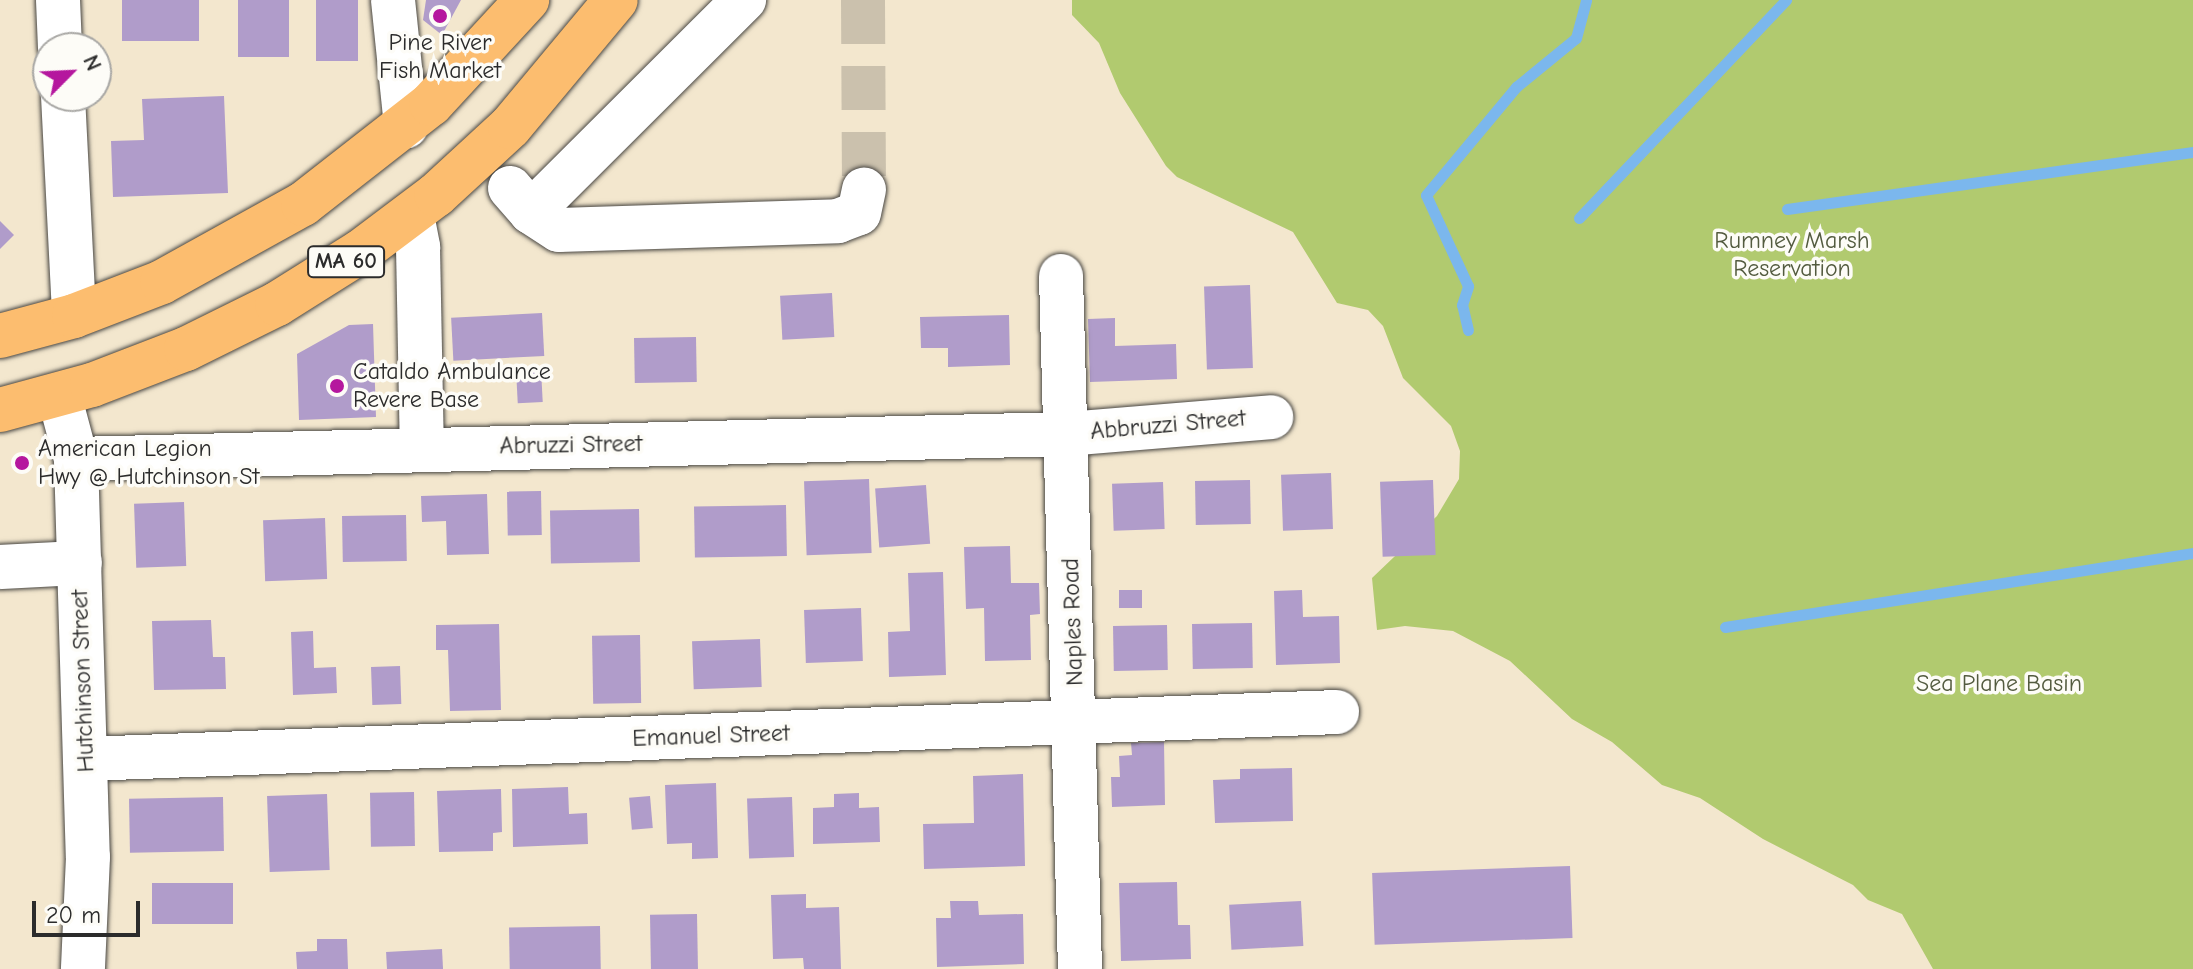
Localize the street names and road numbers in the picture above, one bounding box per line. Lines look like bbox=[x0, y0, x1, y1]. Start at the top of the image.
road number: MA 60 bbox=[306, 244, 386, 280]
street label: Abbruzzi Street bbox=[1089, 404, 1247, 446]
street label: Abruzzi Street bbox=[499, 429, 643, 461]
street label: Naples Road bbox=[1056, 558, 1090, 686]
street label: Hutchinson Street bbox=[65, 589, 101, 773]
street label: Emanuel Street bbox=[632, 719, 790, 753]

